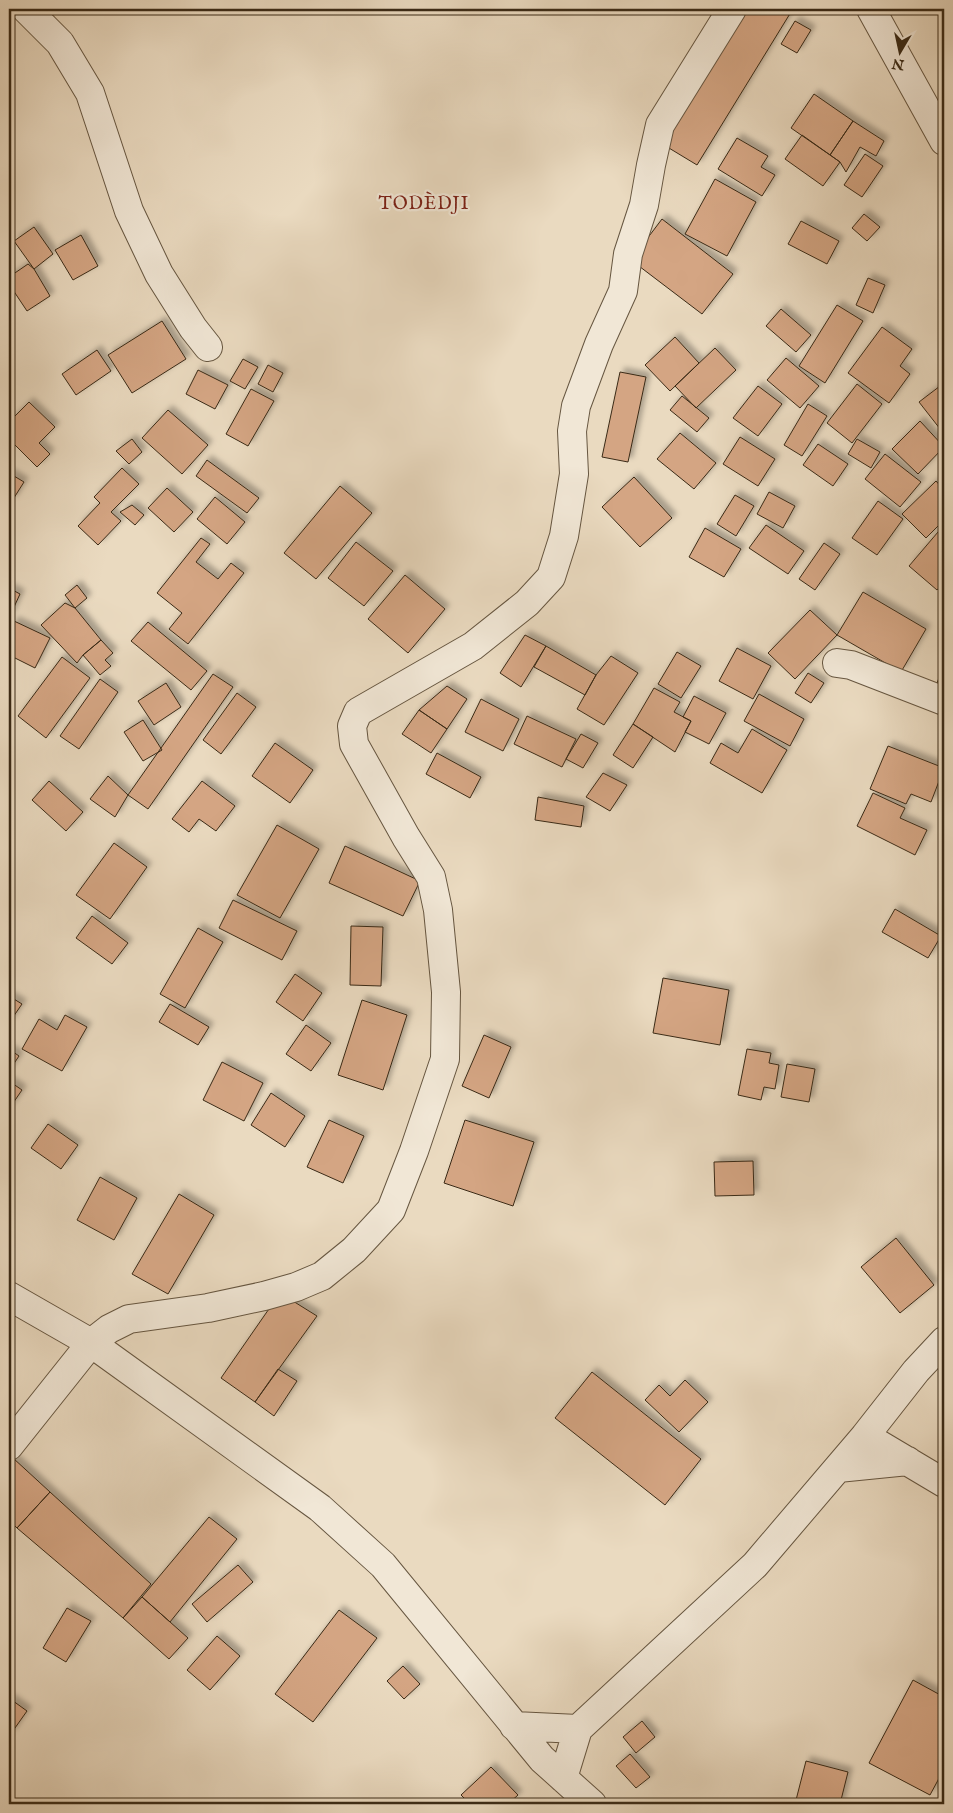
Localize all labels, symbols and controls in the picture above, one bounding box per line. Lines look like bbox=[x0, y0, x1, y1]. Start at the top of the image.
north arrow bbox=[876, 28, 926, 78]
text: N bbox=[891, 54, 907, 74]
district label: TODÈDJI bbox=[379, 191, 469, 216]

